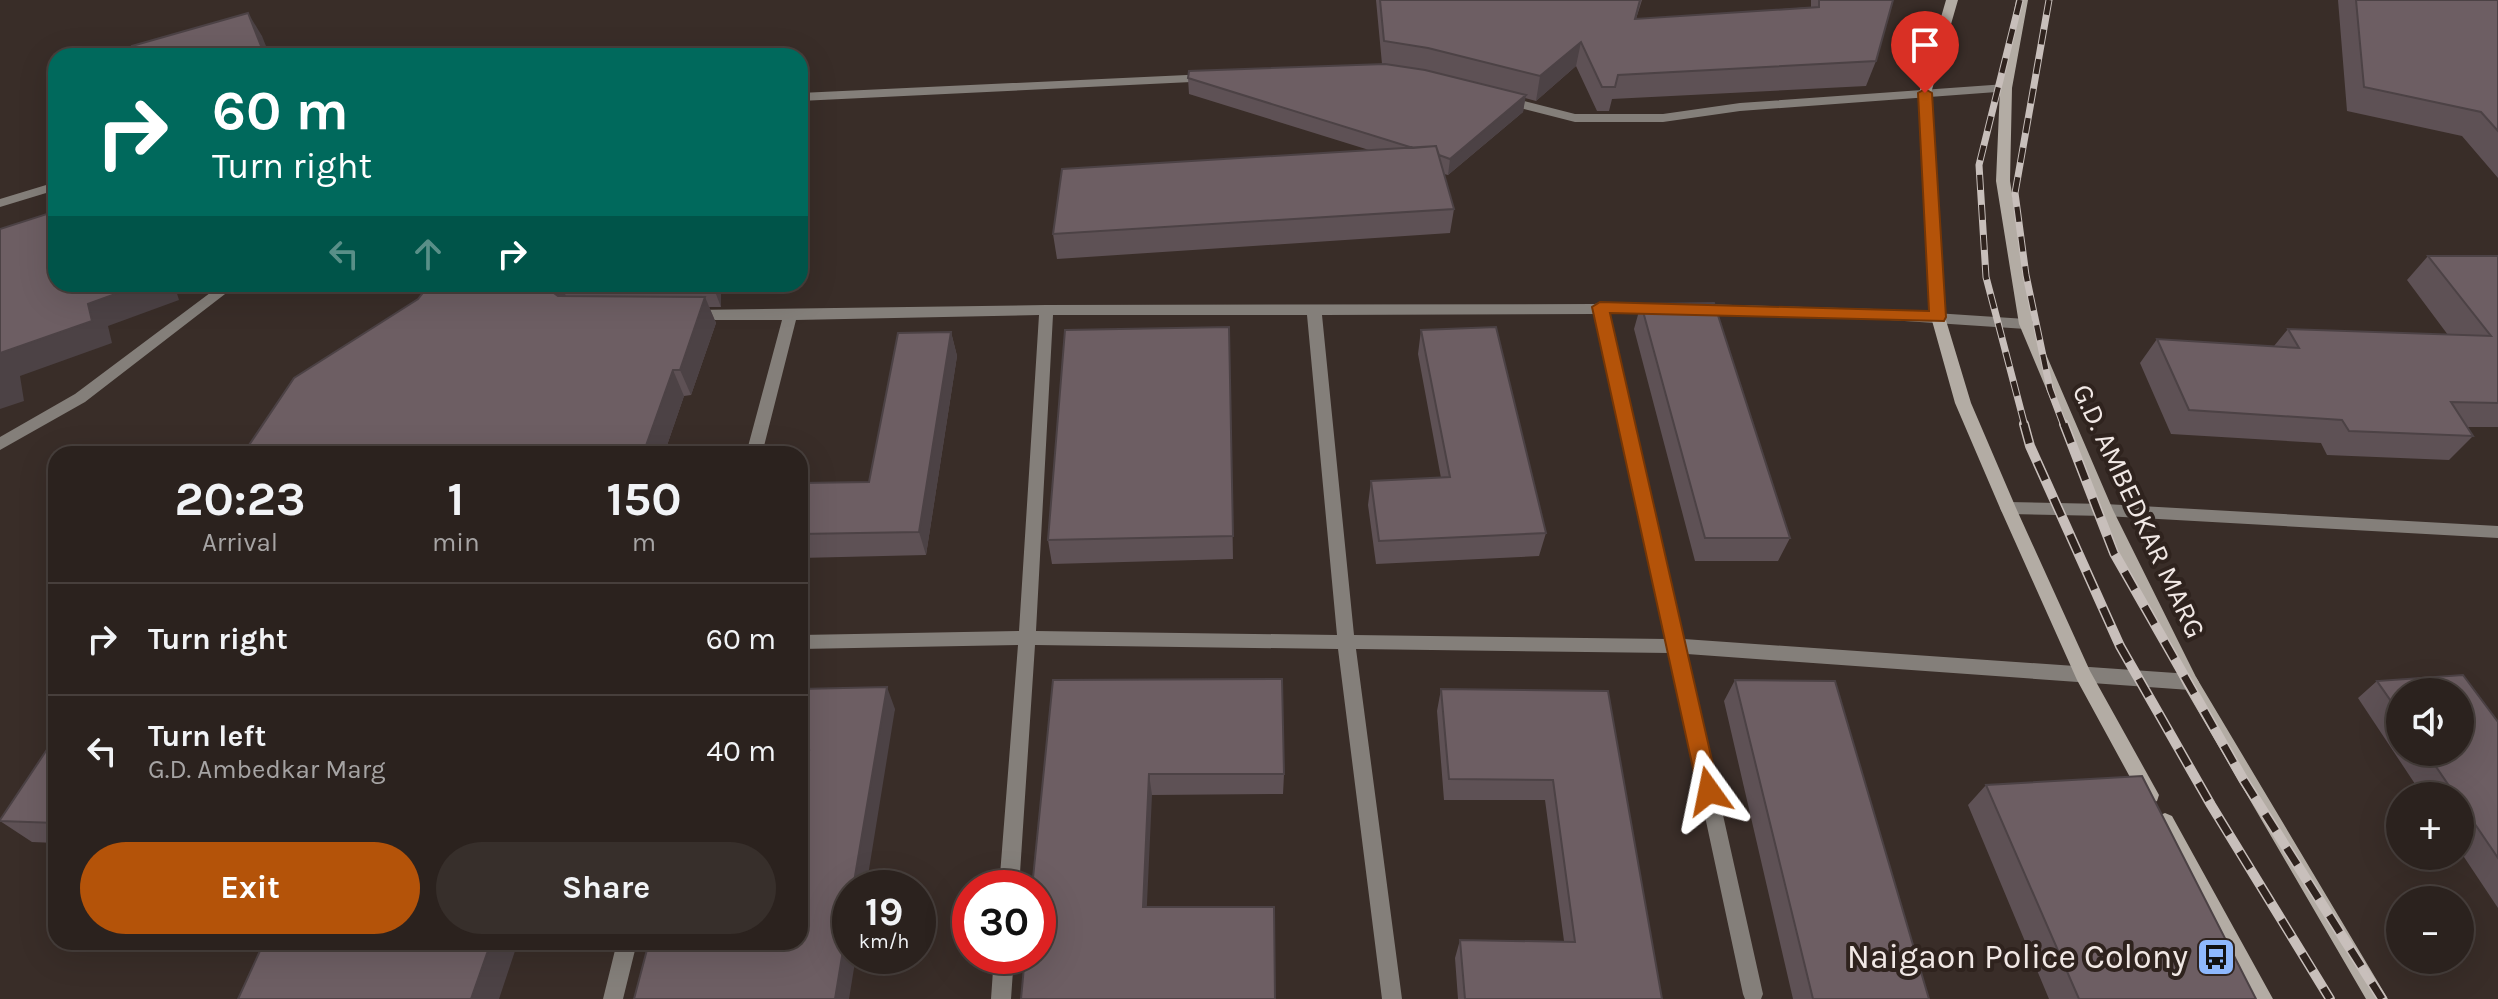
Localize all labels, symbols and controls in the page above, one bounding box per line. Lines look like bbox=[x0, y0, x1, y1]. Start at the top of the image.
pin bbox=[1891, 11, 1959, 93]
icon: arrive bbox=[1903, 23, 1947, 67]
text: 60 m bbox=[212, 78, 349, 143]
icon: right bbox=[80, 80, 184, 184]
text: Turn right bbox=[212, 145, 372, 187]
icon: left bbox=[322, 232, 366, 276]
icon: ahead bbox=[406, 232, 450, 276]
icon: right bbox=[490, 232, 534, 276]
street label: G.D. AMBEDKAR MARG bbox=[2066, 379, 2212, 643]
text: 20:23 bbox=[174, 471, 306, 527]
text: 1 bbox=[447, 471, 464, 527]
text: 150 bbox=[606, 471, 682, 527]
text: Arrival bbox=[202, 527, 278, 558]
text: min bbox=[432, 527, 480, 558]
text: m bbox=[632, 527, 656, 558]
icon: right bbox=[80, 617, 124, 661]
text: Turn right bbox=[148, 621, 288, 657]
text: 60 m bbox=[706, 621, 776, 657]
map controls bbox=[2386, 678, 2474, 974]
button: sound bbox=[2386, 678, 2474, 766]
text: Turn left bbox=[148, 718, 266, 754]
icon: left bbox=[80, 729, 124, 773]
text: 40 m bbox=[706, 733, 776, 769]
position arrow bbox=[1667, 749, 1751, 833]
text: G.D. Ambedkar Marg bbox=[148, 754, 385, 785]
button: + bbox=[2386, 782, 2474, 870]
button: Exit bbox=[80, 842, 420, 934]
button: Share bbox=[436, 842, 776, 934]
speed limit sign: 30 bbox=[952, 870, 1056, 974]
button: − bbox=[2386, 886, 2474, 974]
text: 19 bbox=[865, 888, 903, 935]
text: km/h bbox=[859, 930, 909, 953]
bus stop icon: Naigaon Police Colony bbox=[2195, 936, 2237, 978]
place label: Naigaon Police Colony bbox=[1847, 937, 2188, 977]

